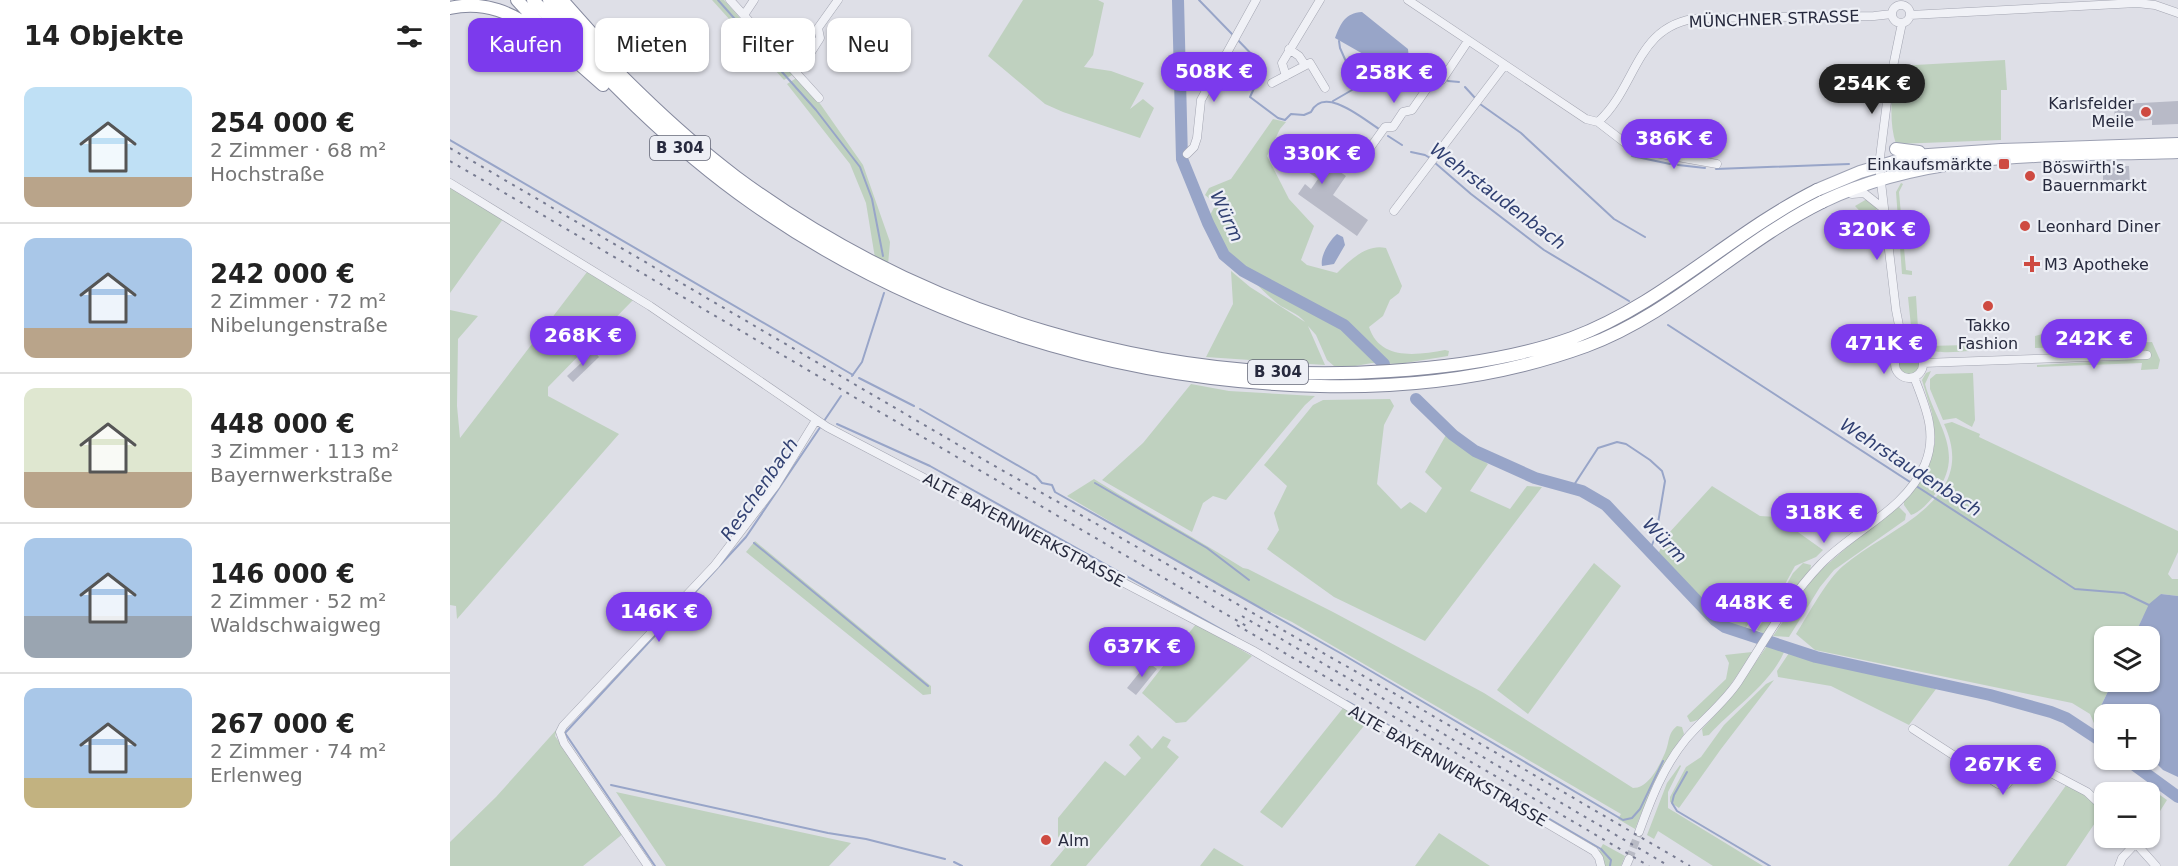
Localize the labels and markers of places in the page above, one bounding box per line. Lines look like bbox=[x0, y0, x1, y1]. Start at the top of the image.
pin: 508K € bbox=[1165, 52, 1263, 103]
pin: 258K € bbox=[1345, 53, 1443, 104]
pin: 254K € bbox=[1823, 64, 1921, 115]
place label: Karlsfelder Meile bbox=[2048, 94, 2134, 131]
marker: Karlsfelder Meile bbox=[2139, 105, 2153, 119]
pin: 386K € bbox=[1625, 119, 1723, 170]
pin: 330K € bbox=[1273, 134, 1371, 185]
place label: Einkaufsmärkte bbox=[1867, 155, 1992, 174]
marker: Einkaufsmärkte bbox=[1997, 157, 2011, 171]
place label: Böswirth's Bauernmarkt bbox=[2042, 158, 2147, 195]
marker: Böswirth's Bauernmarkt bbox=[2023, 169, 2037, 183]
pin: 320K € bbox=[1828, 210, 1926, 261]
place label: Leonhard Diner bbox=[2037, 217, 2161, 236]
marker: Leonhard Diner bbox=[2018, 219, 2032, 233]
place label: M3 Apotheke bbox=[2044, 255, 2149, 274]
marker: M3 Apotheke bbox=[2025, 257, 2039, 271]
marker: Takko Fashion bbox=[1981, 299, 1995, 313]
pin: 268K € bbox=[534, 316, 632, 367]
place label: Takko Fashion bbox=[1958, 316, 2018, 353]
pin: 242K € bbox=[2045, 319, 2143, 370]
pin: 471K € bbox=[1835, 324, 1933, 375]
pin: 318K € bbox=[1775, 493, 1873, 544]
pin: 448K € bbox=[1705, 583, 1803, 634]
pin: 146K € bbox=[610, 592, 708, 643]
pin: 637K € bbox=[1093, 627, 1191, 678]
pin: 267K € bbox=[1954, 745, 2052, 796]
place label: Alm bbox=[1058, 831, 1089, 850]
marker: Alm bbox=[1039, 833, 1053, 847]

